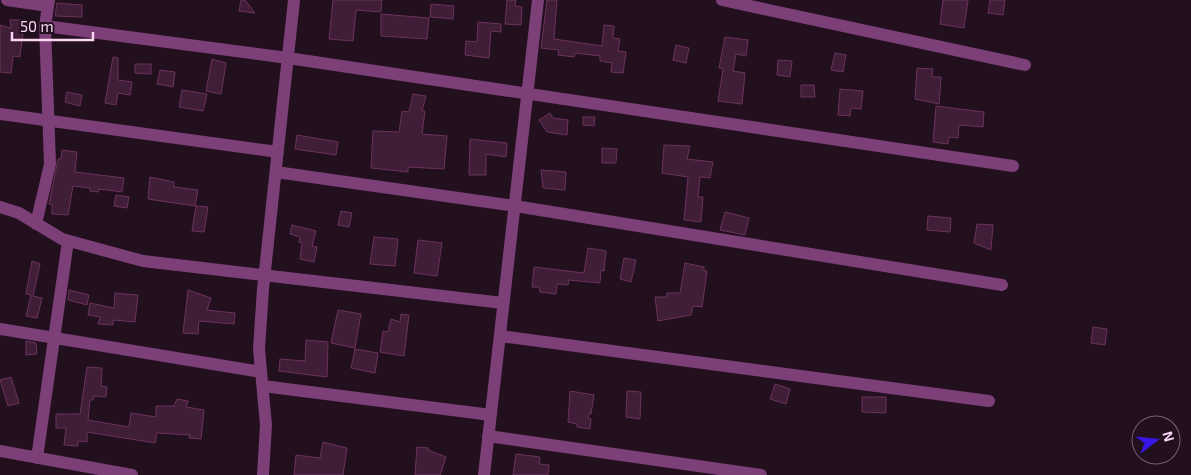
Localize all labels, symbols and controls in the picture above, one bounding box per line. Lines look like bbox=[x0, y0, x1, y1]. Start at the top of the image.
scale bar bbox=[12, 10, 94, 42]
text: 50 m bbox=[20, 17, 54, 35]
north arrow bbox=[1131, 415, 1181, 465]
text: N bbox=[1159, 429, 1179, 443]

